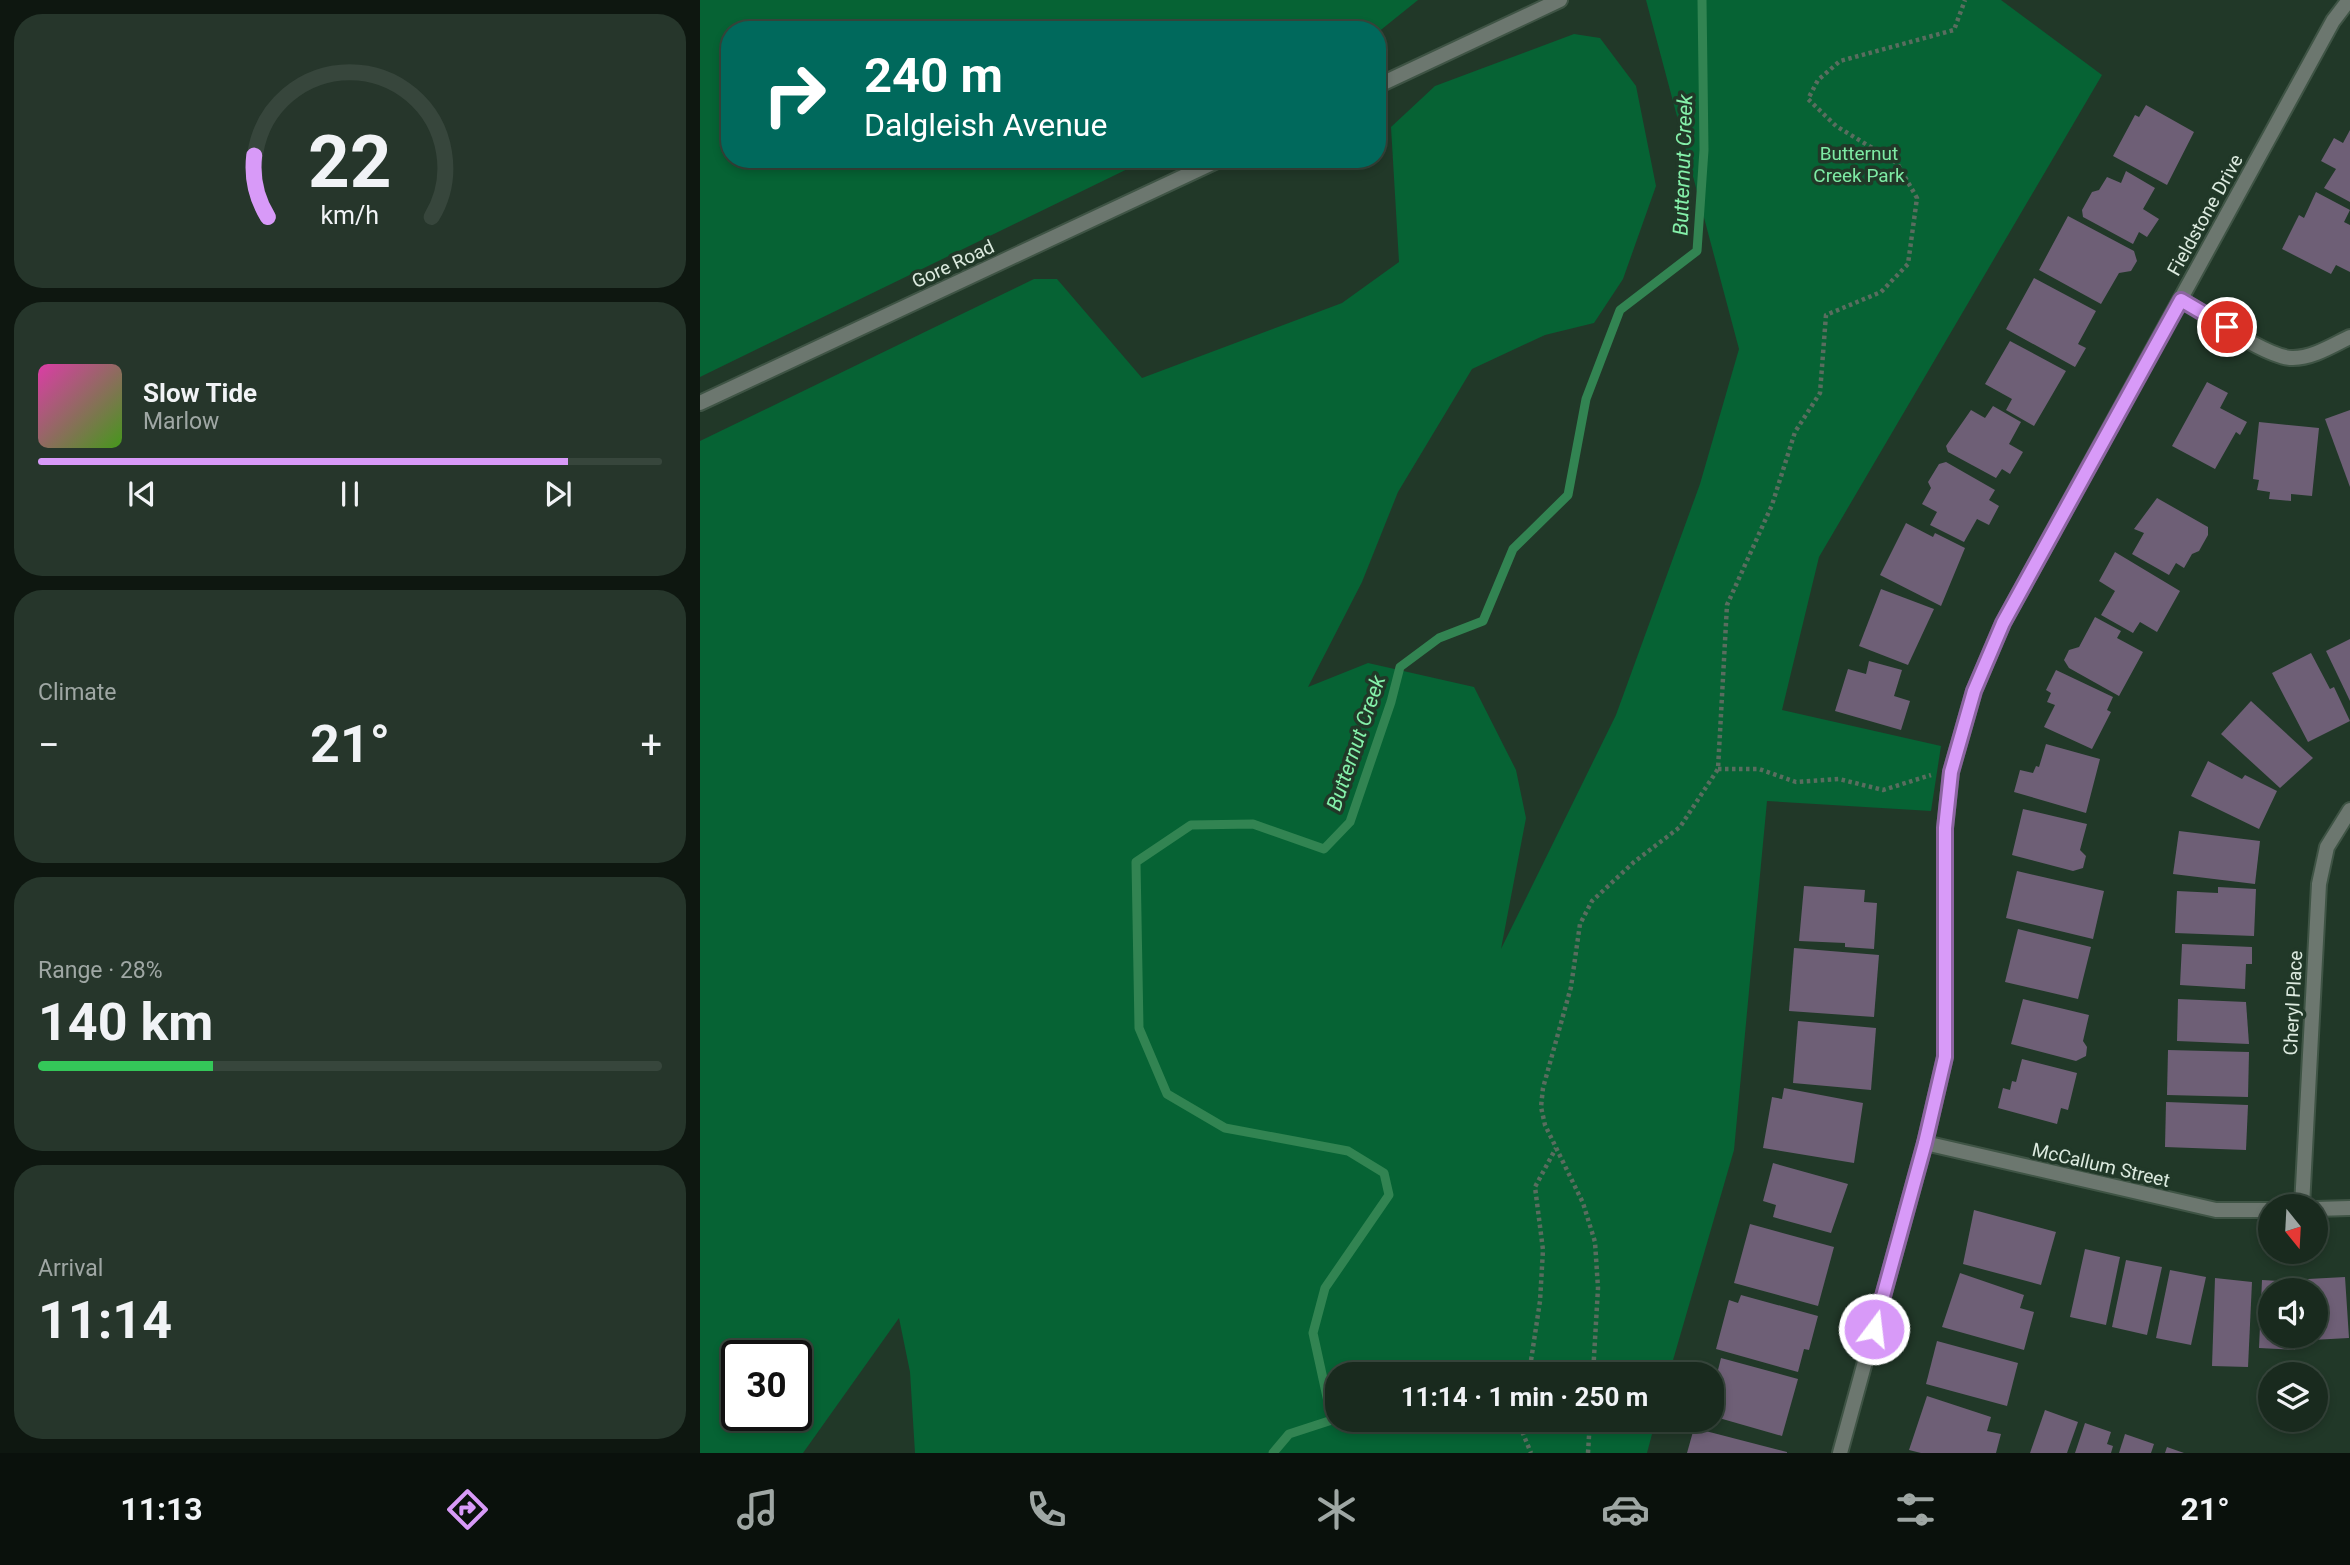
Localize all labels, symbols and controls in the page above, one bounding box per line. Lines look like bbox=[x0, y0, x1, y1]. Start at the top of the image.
text: 240 m bbox=[864, 47, 1003, 104]
icon: right bbox=[749, 49, 840, 140]
water label: Butternut Creek bbox=[1669, 93, 1697, 236]
text: Dalgleish Avenue bbox=[864, 106, 1107, 144]
text: 22 bbox=[308, 119, 392, 205]
park label: Butternut Creek Park bbox=[1813, 142, 1905, 187]
street label: Fieldstone Drive bbox=[2162, 150, 2248, 280]
text: km/h bbox=[321, 201, 379, 230]
street label: Gore Road bbox=[908, 235, 998, 293]
pin bbox=[2197, 297, 2257, 357]
icon: arrive bbox=[2208, 308, 2246, 346]
text: Slow Tide bbox=[143, 378, 257, 408]
text: Marlow bbox=[143, 408, 219, 435]
icon: previous bbox=[123, 475, 161, 513]
icon: pause bbox=[331, 475, 369, 513]
icon: next bbox=[539, 475, 577, 513]
water label: Butternut Creek bbox=[1322, 672, 1391, 814]
text: Climate bbox=[38, 679, 117, 706]
text: 21° bbox=[310, 714, 390, 775]
text: − bbox=[38, 723, 60, 767]
text: + bbox=[640, 723, 662, 767]
street label: Cheryl Place bbox=[2279, 950, 2307, 1056]
text: Range · 28% bbox=[38, 957, 163, 984]
text: 140 km bbox=[38, 992, 213, 1053]
street label: McCallum Street bbox=[2030, 1138, 2172, 1192]
north arrow bbox=[2258, 1194, 2328, 1264]
map controls bbox=[2258, 1194, 2328, 1432]
text: Arrival bbox=[38, 1255, 103, 1282]
button: sound bbox=[2258, 1278, 2328, 1348]
text: 11:14 bbox=[38, 1290, 172, 1351]
position arrow bbox=[1837, 1292, 1911, 1366]
speed limit sign: 30 bbox=[721, 1340, 812, 1431]
button: layers bbox=[2258, 1362, 2328, 1432]
text: 11:14 · 1 min · 250 m bbox=[1401, 1382, 1648, 1412]
icon: directions bbox=[443, 1485, 492, 1534]
icon: music bbox=[733, 1485, 782, 1534]
icon: phone bbox=[1022, 1485, 1071, 1534]
icon: climate bbox=[1312, 1485, 1361, 1534]
icon: car bbox=[1601, 1485, 1650, 1534]
icon: filters bbox=[1891, 1485, 1940, 1534]
text: 11:13 bbox=[120, 1490, 203, 1528]
text: 21° bbox=[2180, 1490, 2230, 1528]

